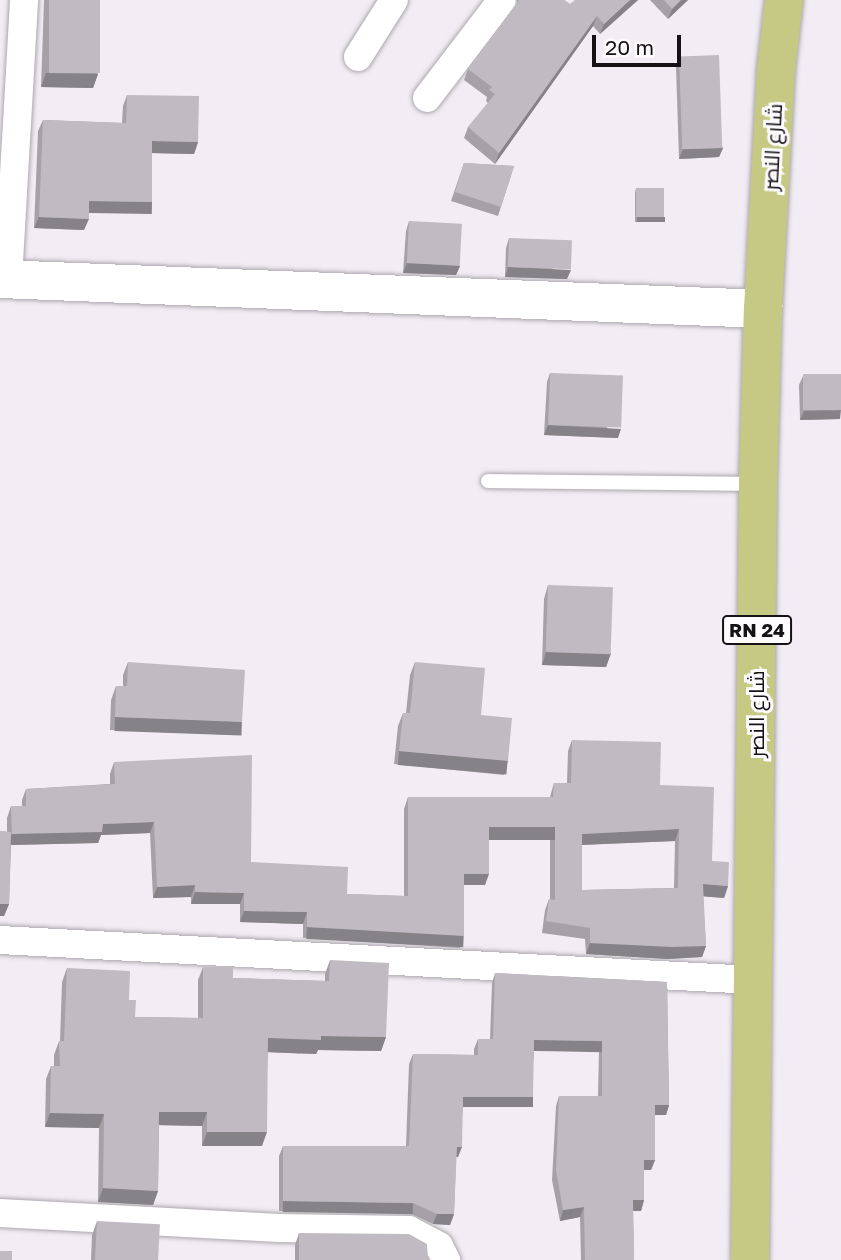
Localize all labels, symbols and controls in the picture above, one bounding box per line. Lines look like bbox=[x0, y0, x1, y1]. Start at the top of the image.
scale bar bbox=[596, 21, 685, 65]
text: 20 m bbox=[605, 34, 654, 60]
street label: شارع النصر bbox=[757, 103, 787, 191]
road number: RN 24 bbox=[722, 614, 792, 646]
street label: شارع النصر bbox=[743, 670, 769, 758]

